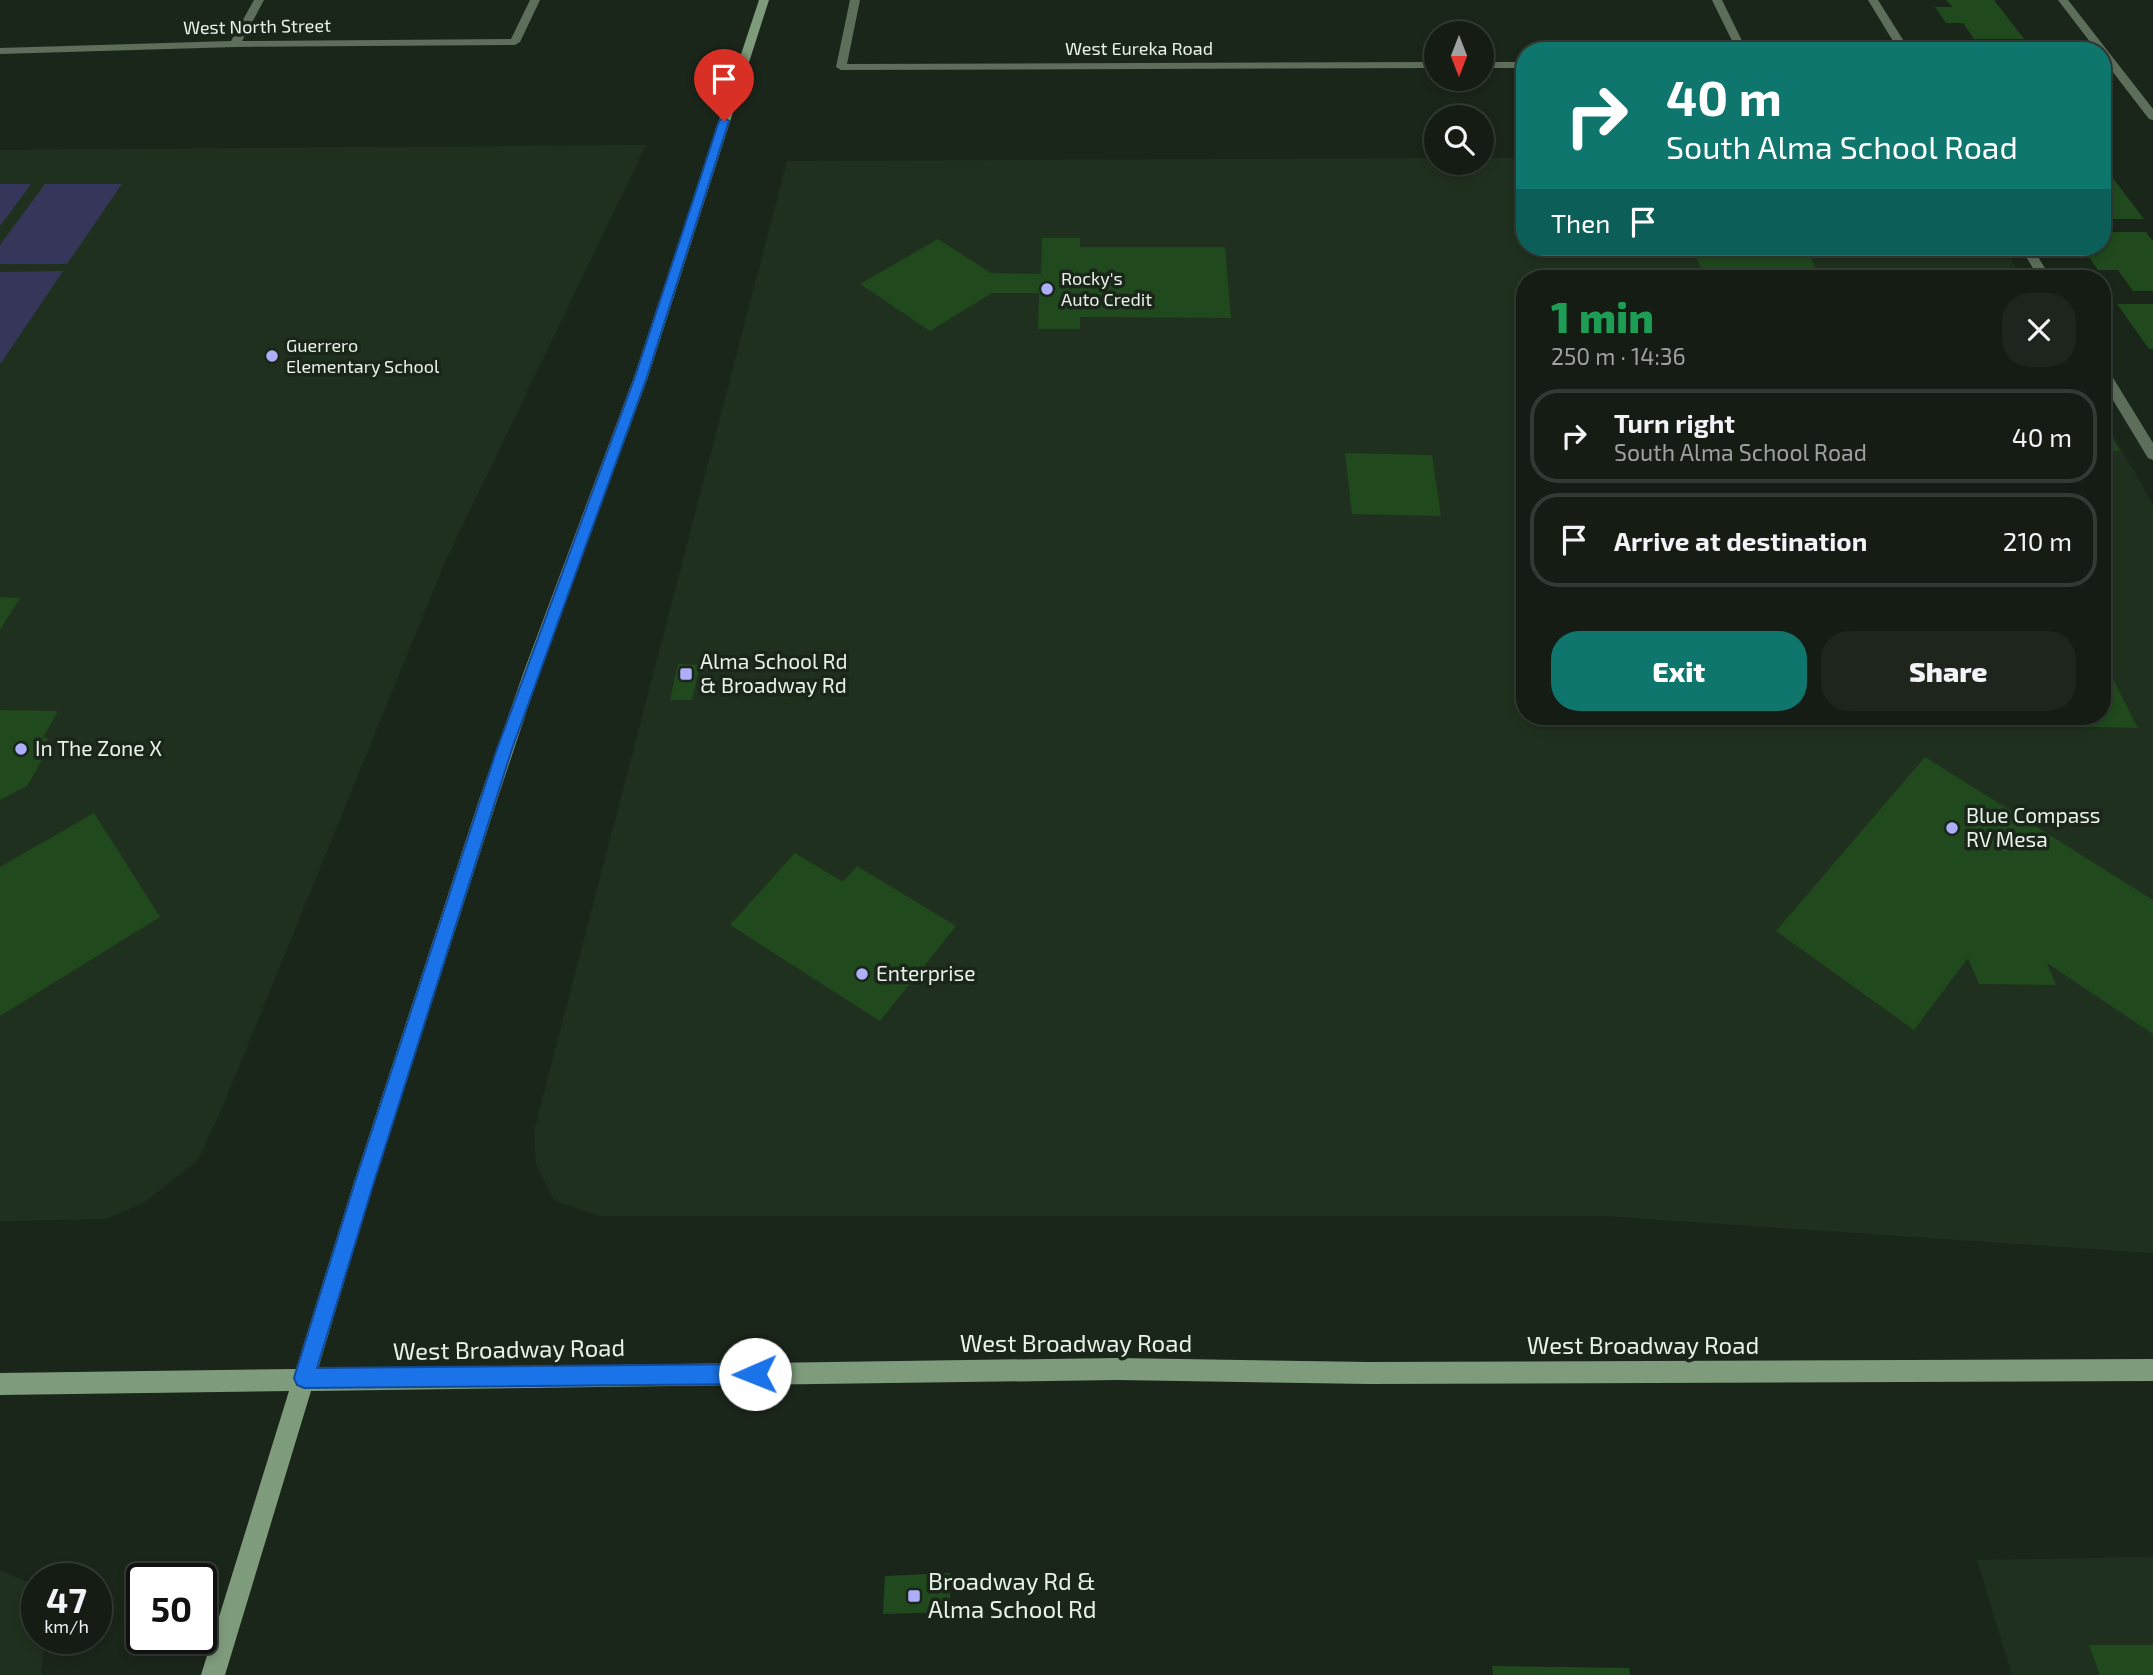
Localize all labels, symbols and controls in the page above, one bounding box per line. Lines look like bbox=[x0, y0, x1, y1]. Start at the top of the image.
street label: West North Street bbox=[183, 14, 331, 38]
north arrow bbox=[1424, 21, 1494, 91]
map controls bbox=[1424, 21, 1494, 175]
street label: West Eureka Road bbox=[1065, 37, 1213, 59]
pin bbox=[694, 49, 754, 121]
icon: arrive bbox=[705, 60, 743, 98]
text: 40 m bbox=[1666, 67, 1782, 126]
icon: right bbox=[1551, 70, 1642, 161]
button: search bbox=[1424, 105, 1494, 175]
text: South Alma School Road bbox=[1666, 127, 2018, 165]
icon: arrive bbox=[1624, 203, 1662, 241]
text: Then bbox=[1551, 207, 1610, 238]
place label: Rocky's Auto Credit bbox=[1061, 267, 1152, 310]
marker: Rocky's Auto Credit bbox=[1039, 281, 1055, 297]
text: 1 min bbox=[1551, 291, 1654, 341]
button: close bbox=[2002, 293, 2076, 367]
place label: Guerrero Elementary School bbox=[286, 334, 440, 377]
text: 250 m · 14:36 bbox=[1551, 342, 1686, 370]
marker: Guerrero Elementary School bbox=[264, 348, 280, 364]
text: Turn right bbox=[1614, 407, 1735, 438]
icon: right bbox=[1555, 417, 1593, 455]
text: 40 m bbox=[2012, 421, 2072, 452]
text: South Alma School Road bbox=[1614, 438, 1867, 466]
icon: arrive bbox=[1555, 521, 1593, 559]
text: Arrive at destination bbox=[1614, 525, 1867, 556]
text: 210 m bbox=[2003, 525, 2072, 556]
button: Exit bbox=[1551, 631, 1807, 711]
button: Share bbox=[1821, 631, 2076, 711]
place label: Alma School Rd & Broadway Rd bbox=[700, 648, 847, 697]
marker: Alma School Rd & Broadway Rd bbox=[678, 666, 694, 682]
place label: In The Zone X bbox=[35, 735, 162, 760]
marker: In The Zone X bbox=[13, 741, 29, 757]
place label: Blue Compass RV Mesa bbox=[1966, 802, 2101, 851]
marker: Blue Compass RV Mesa bbox=[1944, 820, 1960, 836]
place label: Enterprise bbox=[876, 960, 975, 985]
marker: Enterprise bbox=[854, 966, 870, 982]
street label: West Broadway Road bbox=[960, 1328, 1192, 1357]
street label: West Broadway Road bbox=[1527, 1330, 1759, 1359]
street label: West Broadway Road bbox=[393, 1332, 625, 1365]
position arrow bbox=[718, 1337, 792, 1411]
speed limit sign: 50 bbox=[126, 1563, 217, 1654]
place label: Broadway Rd & Alma School Rd bbox=[928, 1566, 1096, 1623]
text: 47 bbox=[46, 1578, 87, 1620]
marker: Broadway Rd & Alma School Rd bbox=[906, 1588, 922, 1604]
text: km/h bbox=[44, 1615, 89, 1637]

